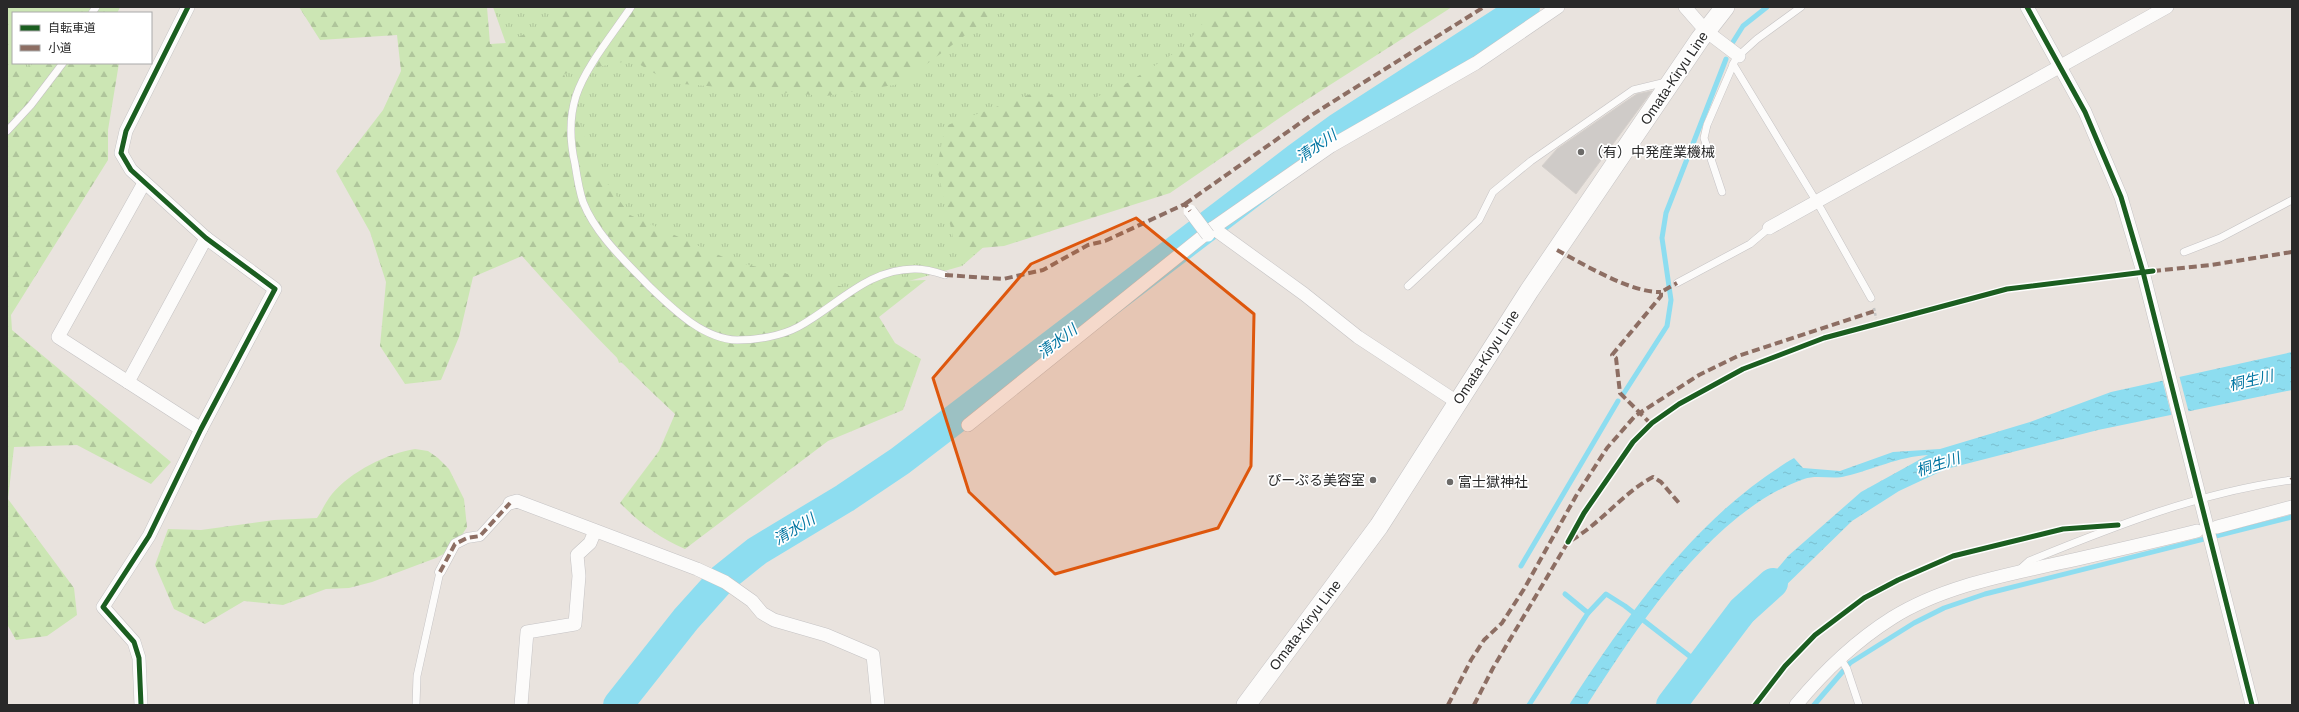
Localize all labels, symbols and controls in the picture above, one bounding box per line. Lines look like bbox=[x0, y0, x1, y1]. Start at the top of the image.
legend bbox=[12, 12, 152, 64]
text: 自転車道 bbox=[48, 21, 96, 35]
street label: Omata-Kiryu Line bbox=[1637, 28, 1711, 128]
text: 小道 bbox=[48, 41, 72, 55]
water label: 清水川 bbox=[1293, 125, 1341, 166]
place label: （有）中発産業機械 bbox=[1589, 144, 1715, 160]
marker: （有）中発産業機械 bbox=[1576, 147, 1586, 157]
street label: Omata-Kiryu Line bbox=[1450, 307, 1522, 407]
water label: 清水川 bbox=[1034, 319, 1082, 361]
water label: 桐生川 bbox=[2227, 366, 2277, 393]
water label: 桐生川 bbox=[1914, 448, 1964, 479]
place label: ぴーぷる美容室 bbox=[1268, 472, 1365, 488]
place label: 富士獄神社 bbox=[1458, 474, 1528, 490]
marker: ぴーぷる美容室 bbox=[1368, 475, 1378, 485]
marker: 富士獄神社 bbox=[1445, 477, 1455, 487]
water label: 清水川 bbox=[770, 509, 819, 548]
street label: Omata-Kiryu Line bbox=[1266, 577, 1344, 673]

